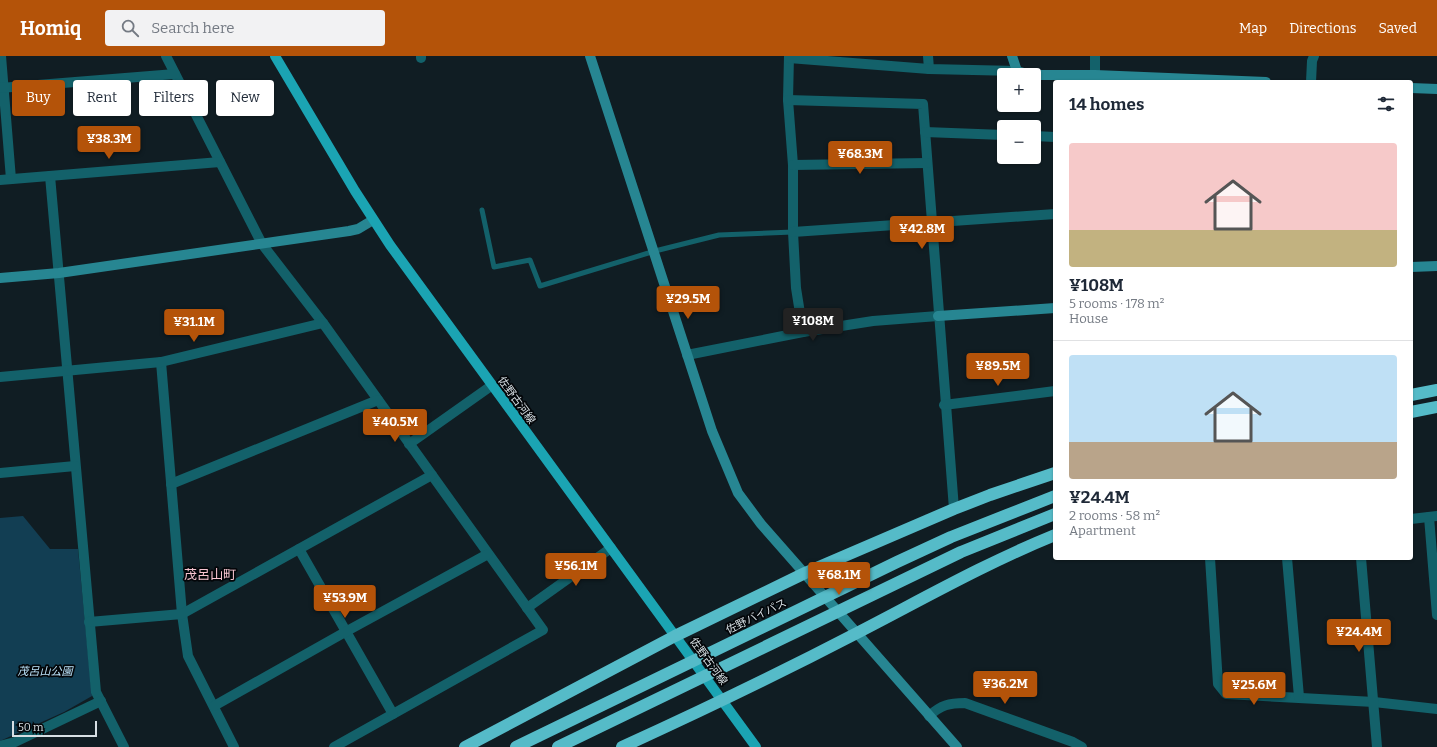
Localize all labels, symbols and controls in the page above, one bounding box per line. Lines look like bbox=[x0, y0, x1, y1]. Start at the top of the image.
search box bbox=[105, 10, 385, 46]
text: Homiq bbox=[20, 17, 81, 40]
icon: search bbox=[119, 17, 141, 39]
text: Search here bbox=[151, 19, 234, 37]
text: Map bbox=[1239, 20, 1267, 37]
text: Directions bbox=[1289, 20, 1357, 37]
text: Saved bbox=[1379, 20, 1417, 37]
map controls bbox=[997, 68, 1041, 164]
button: + bbox=[997, 68, 1041, 112]
chip: Buy bbox=[12, 80, 65, 116]
chip: Rent bbox=[73, 80, 131, 116]
chip: Filters bbox=[139, 80, 208, 116]
chip: New bbox=[216, 80, 274, 116]
icon: filters bbox=[1375, 93, 1397, 115]
text: 14 homes bbox=[1069, 94, 1144, 115]
button: − bbox=[997, 120, 1041, 164]
pin: ¥38.3M bbox=[76, 126, 142, 160]
text: ¥38.3M bbox=[86, 131, 132, 146]
pin: ¥68.3M bbox=[827, 141, 893, 175]
text: ¥68.3M bbox=[837, 146, 883, 161]
icon: home bbox=[1197, 169, 1269, 241]
pin: ¥42.8M bbox=[889, 216, 955, 250]
text: ¥42.8M bbox=[899, 221, 945, 236]
text: ¥108M bbox=[1069, 275, 1124, 296]
pin: ¥29.5M bbox=[655, 286, 721, 320]
text: ¥29.5M bbox=[666, 291, 710, 306]
text: 5 rooms · 178 m² bbox=[1069, 296, 1164, 311]
pin: ¥108M bbox=[785, 308, 841, 342]
pin: ¥31.1M bbox=[161, 309, 227, 343]
text: House bbox=[1069, 311, 1108, 326]
text: ¥108M bbox=[792, 313, 834, 328]
text: ¥31.1M bbox=[173, 314, 215, 329]
pin: ¥89.5M bbox=[965, 353, 1031, 387]
text: ¥89.5M bbox=[975, 358, 1021, 373]
street label: 佐野古河線 bbox=[495, 374, 538, 426]
icon: home bbox=[1197, 381, 1269, 453]
pin: ¥40.5M bbox=[362, 409, 428, 443]
text: ¥40.5M bbox=[372, 414, 418, 429]
text: ¥24.4M bbox=[1069, 487, 1130, 508]
text: 2 rooms · 58 m² bbox=[1069, 508, 1160, 523]
text: Apartment bbox=[1069, 523, 1136, 538]
pin: ¥56.1M bbox=[543, 553, 609, 587]
text: ¥56.1M bbox=[554, 558, 598, 573]
pin: ¥68.1M bbox=[806, 562, 872, 596]
district label: 茂呂山町 bbox=[184, 567, 236, 582]
text: ¥68.1M bbox=[817, 567, 861, 582]
pin: ¥53.9M bbox=[312, 585, 378, 619]
text: ¥53.9M bbox=[323, 590, 367, 605]
street label: 佐野バイパス bbox=[724, 596, 789, 637]
pin: ¥24.4M bbox=[1326, 619, 1392, 653]
text: ¥24.4M bbox=[1336, 624, 1382, 639]
street label: 佐野古河線 bbox=[687, 635, 730, 687]
park label: 茂呂山公園 bbox=[18, 665, 74, 678]
pin: ¥36.2M bbox=[972, 671, 1038, 705]
pin: ¥25.6M bbox=[1221, 672, 1287, 706]
text: ¥36.2M bbox=[982, 676, 1028, 691]
text: ¥25.6M bbox=[1231, 677, 1277, 692]
scale bar bbox=[12, 719, 97, 738]
text: 50 m bbox=[18, 721, 44, 734]

